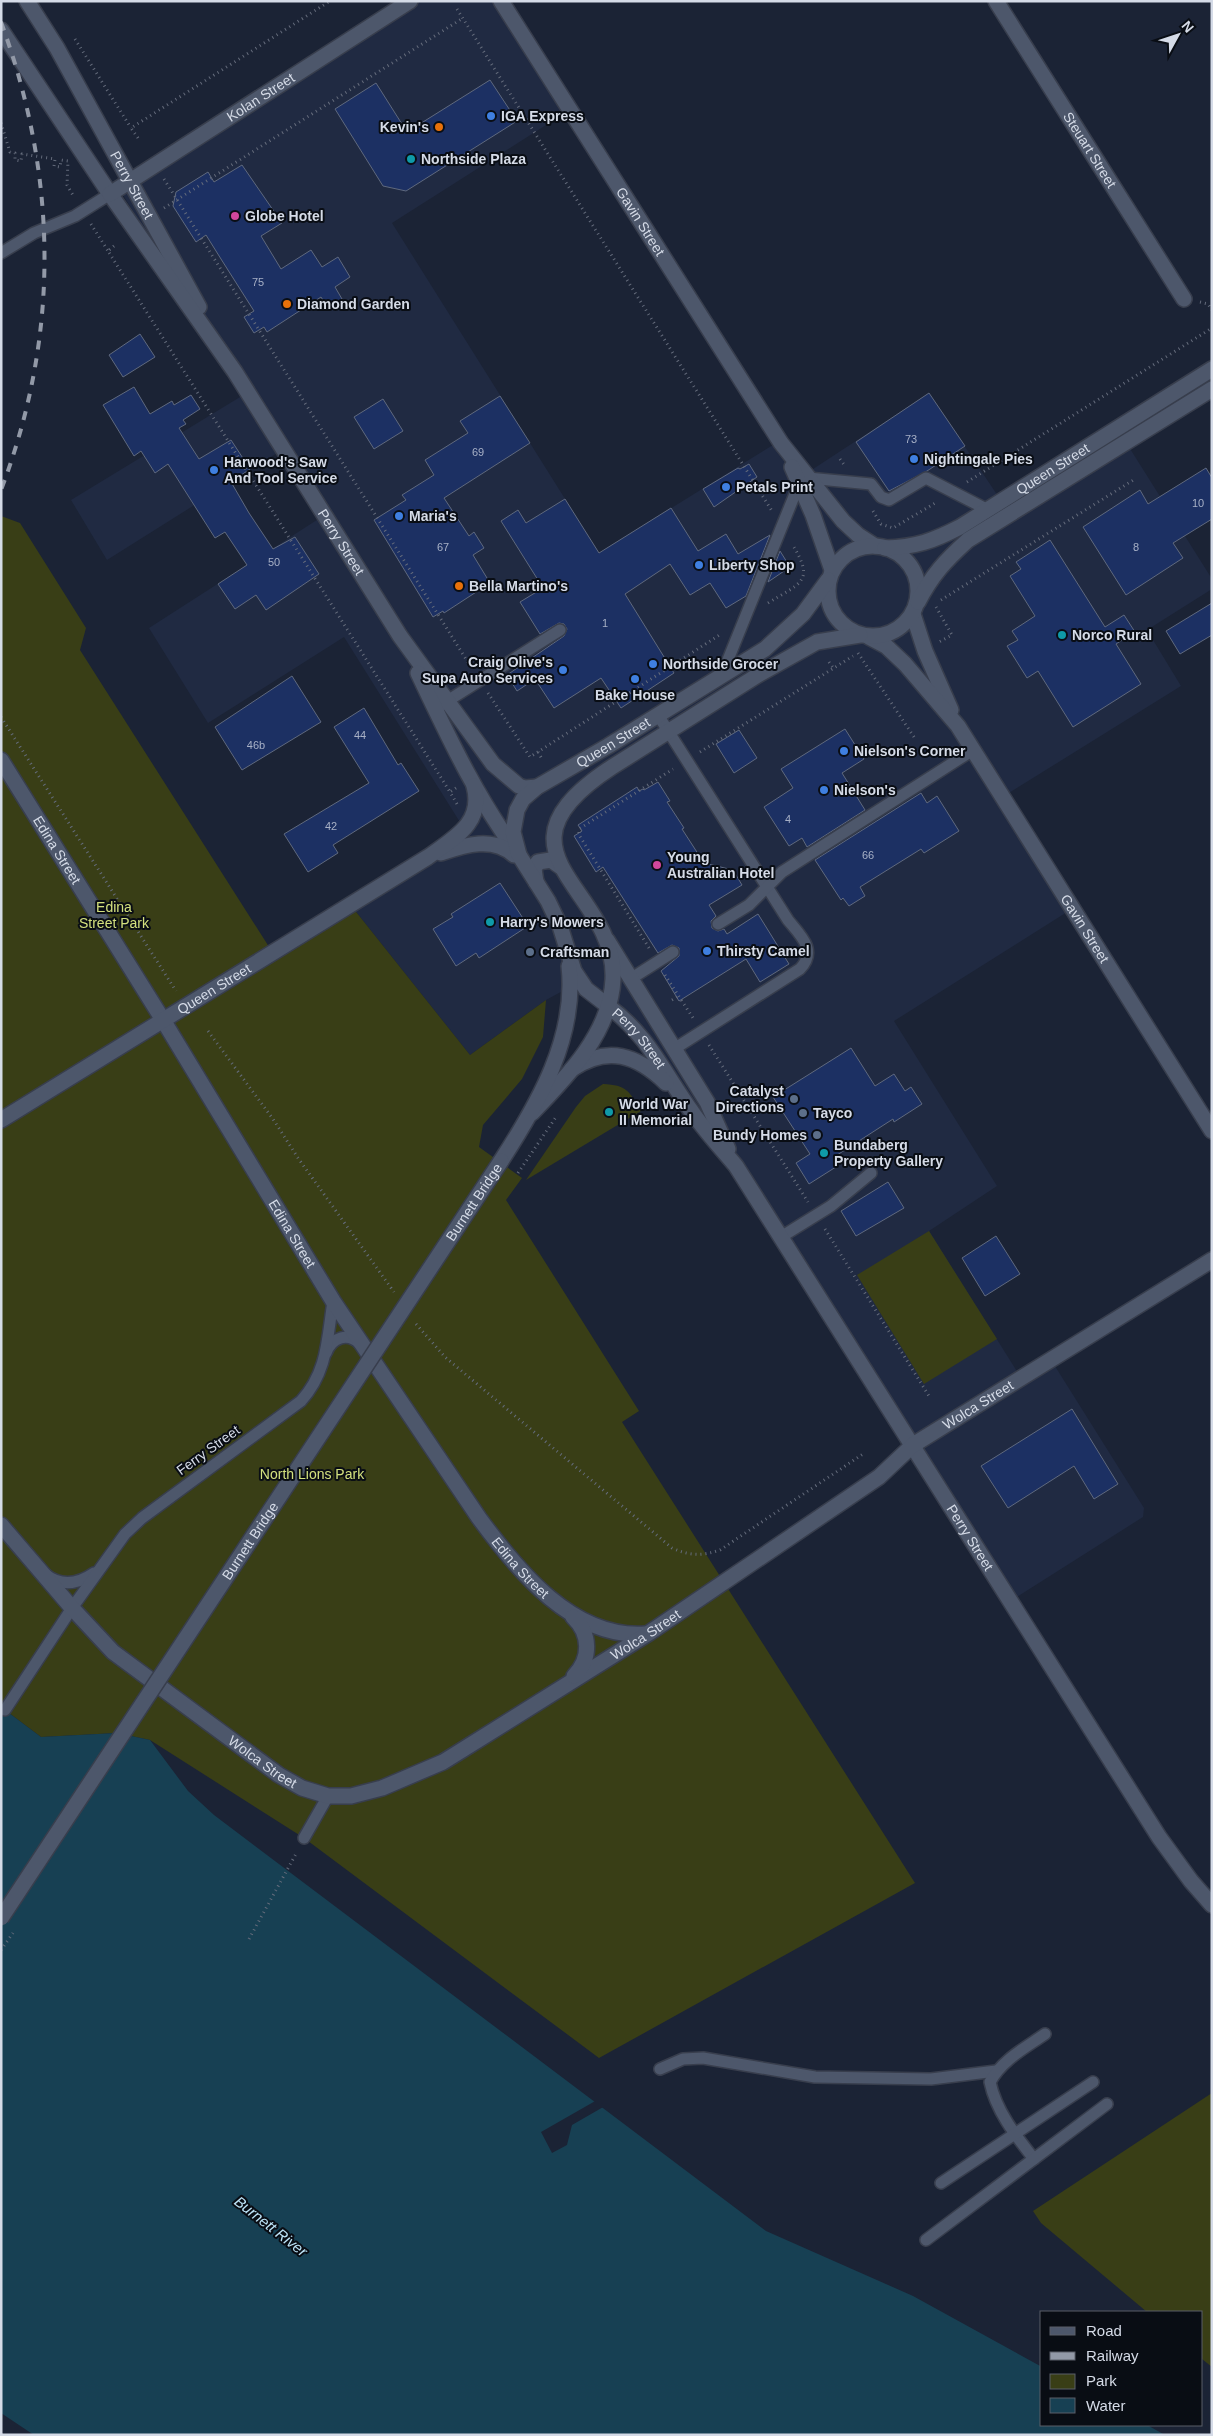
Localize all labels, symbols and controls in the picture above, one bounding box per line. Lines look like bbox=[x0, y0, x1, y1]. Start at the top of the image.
north arrow bbox=[1153, 10, 1203, 60]
text: N bbox=[1179, 18, 1197, 36]
street label: Kolan Street bbox=[224, 69, 297, 125]
place label: IGA Express bbox=[501, 108, 584, 124]
street label: Steuart Street bbox=[1060, 109, 1120, 191]
marker: IGA Express bbox=[485, 110, 497, 122]
place label: Kevin's bbox=[380, 119, 429, 135]
marker: Kevin's bbox=[433, 121, 445, 133]
street label: Perry Street bbox=[107, 148, 157, 222]
place label: Northside Plaza bbox=[421, 151, 526, 167]
marker: Northside Plaza bbox=[405, 153, 417, 165]
street label: Gavin Street bbox=[613, 184, 668, 259]
place label: Globe Hotel bbox=[245, 208, 324, 224]
marker: Globe Hotel bbox=[229, 210, 241, 222]
house number: 75 bbox=[252, 276, 264, 288]
place label: Diamond Garden bbox=[297, 296, 410, 312]
marker: Diamond Garden bbox=[281, 298, 293, 310]
house number: 73 bbox=[905, 433, 917, 445]
street label: Queen Street bbox=[1013, 440, 1092, 498]
house number: 69 bbox=[472, 446, 484, 458]
place label: Nightingale Pies bbox=[924, 451, 1033, 467]
marker: Nightingale Pies bbox=[908, 453, 920, 465]
place label: Harwood's Saw And Tool Service bbox=[224, 454, 338, 486]
marker: Harwood's Saw And Tool Service bbox=[208, 464, 220, 476]
place label: Petals Print bbox=[736, 479, 813, 495]
marker: Petals Print bbox=[720, 481, 732, 493]
house number: 10 bbox=[1192, 497, 1204, 509]
street label: Perry Street bbox=[315, 506, 368, 578]
place label: Maria's bbox=[409, 508, 457, 524]
marker: Maria's bbox=[393, 510, 405, 522]
house number: 67 bbox=[437, 541, 449, 553]
house number: 8 bbox=[1133, 541, 1139, 553]
house number: 50 bbox=[268, 556, 280, 568]
place label: Liberty Shop bbox=[709, 557, 795, 573]
marker: Liberty Shop bbox=[693, 559, 705, 571]
place label: Bella Martino's bbox=[469, 578, 568, 594]
marker: Bella Martino's bbox=[453, 580, 465, 592]
house number: 1 bbox=[602, 617, 608, 629]
place label: Norco Rural bbox=[1072, 627, 1152, 643]
marker: Norco Rural bbox=[1056, 629, 1068, 641]
place label: Craig Olive's Supa Auto Services bbox=[422, 654, 553, 686]
place label: Northside Grocer bbox=[663, 656, 779, 672]
marker: Northside Grocer bbox=[647, 658, 659, 670]
marker: Craig Olive's Supa Auto Services bbox=[557, 664, 569, 676]
marker: Bake House bbox=[629, 673, 641, 685]
place label: Bake House bbox=[595, 687, 675, 703]
street label: Queen Street bbox=[573, 714, 653, 771]
house number: 44 bbox=[354, 729, 366, 741]
house number: 46b bbox=[247, 739, 265, 751]
place label: Nielson's Corner bbox=[854, 743, 966, 759]
marker: Nielson's Corner bbox=[838, 745, 850, 757]
place label: Nielson's bbox=[834, 782, 896, 798]
marker: Nielson's bbox=[818, 784, 830, 796]
street label: Edina Street bbox=[30, 813, 84, 887]
house number: 4 bbox=[785, 813, 791, 825]
house number: 42 bbox=[325, 820, 337, 832]
place label: Young Australian Hotel bbox=[667, 849, 774, 881]
house number: 66 bbox=[862, 849, 874, 861]
marker: Young Australian Hotel bbox=[651, 859, 663, 871]
street label: Gavin Street bbox=[1058, 891, 1113, 966]
park label: Edina Street Park bbox=[79, 899, 150, 931]
place label: Harry's Mowers bbox=[500, 914, 604, 930]
marker: Harry's Mowers bbox=[484, 916, 496, 928]
place label: Thirsty Camel bbox=[717, 943, 810, 959]
place label: Craftsman bbox=[540, 944, 609, 960]
marker: Thirsty Camel bbox=[701, 945, 713, 957]
marker: Craftsman bbox=[524, 946, 536, 958]
street label: Queen Street bbox=[174, 960, 254, 1018]
street label: Perry Street bbox=[609, 1005, 669, 1072]
place label: Catalyst Directions bbox=[716, 1083, 784, 1115]
marker: Catalyst Directions bbox=[788, 1093, 800, 1105]
place label: World War II Memorial bbox=[619, 1096, 692, 1128]
place label: Tayco bbox=[813, 1105, 852, 1121]
marker: World War II Memorial bbox=[603, 1106, 615, 1118]
marker: Tayco bbox=[797, 1107, 809, 1119]
place label: Bundy Homes bbox=[713, 1127, 807, 1143]
marker: Bundy Homes bbox=[811, 1129, 823, 1141]
place label: Bundaberg Property Gallery bbox=[834, 1137, 943, 1169]
marker: Bundaberg Property Gallery bbox=[818, 1147, 830, 1159]
street label: Burnett Bridge bbox=[443, 1160, 505, 1244]
street label: Edina Street bbox=[265, 1196, 319, 1271]
street label: Wolca Street bbox=[940, 1377, 1016, 1433]
street label: Ferry Street bbox=[173, 1422, 243, 1478]
park label: North Lions Park bbox=[260, 1466, 365, 1482]
street label: Burnett Bridge bbox=[219, 1499, 282, 1583]
street label: Perry Street bbox=[944, 1502, 997, 1574]
street label: Edina Street bbox=[488, 1534, 552, 1602]
street label: Wolca Street bbox=[607, 1606, 683, 1663]
street label: Wolca Street bbox=[225, 1732, 300, 1791]
water label: Burnett River bbox=[231, 2192, 312, 2260]
legend bbox=[1040, 2311, 1203, 2426]
text: Road bbox=[1086, 2322, 1122, 2339]
text: Railway bbox=[1086, 2347, 1139, 2364]
text: Park bbox=[1086, 2372, 1117, 2389]
text: Water bbox=[1086, 2397, 1125, 2414]

